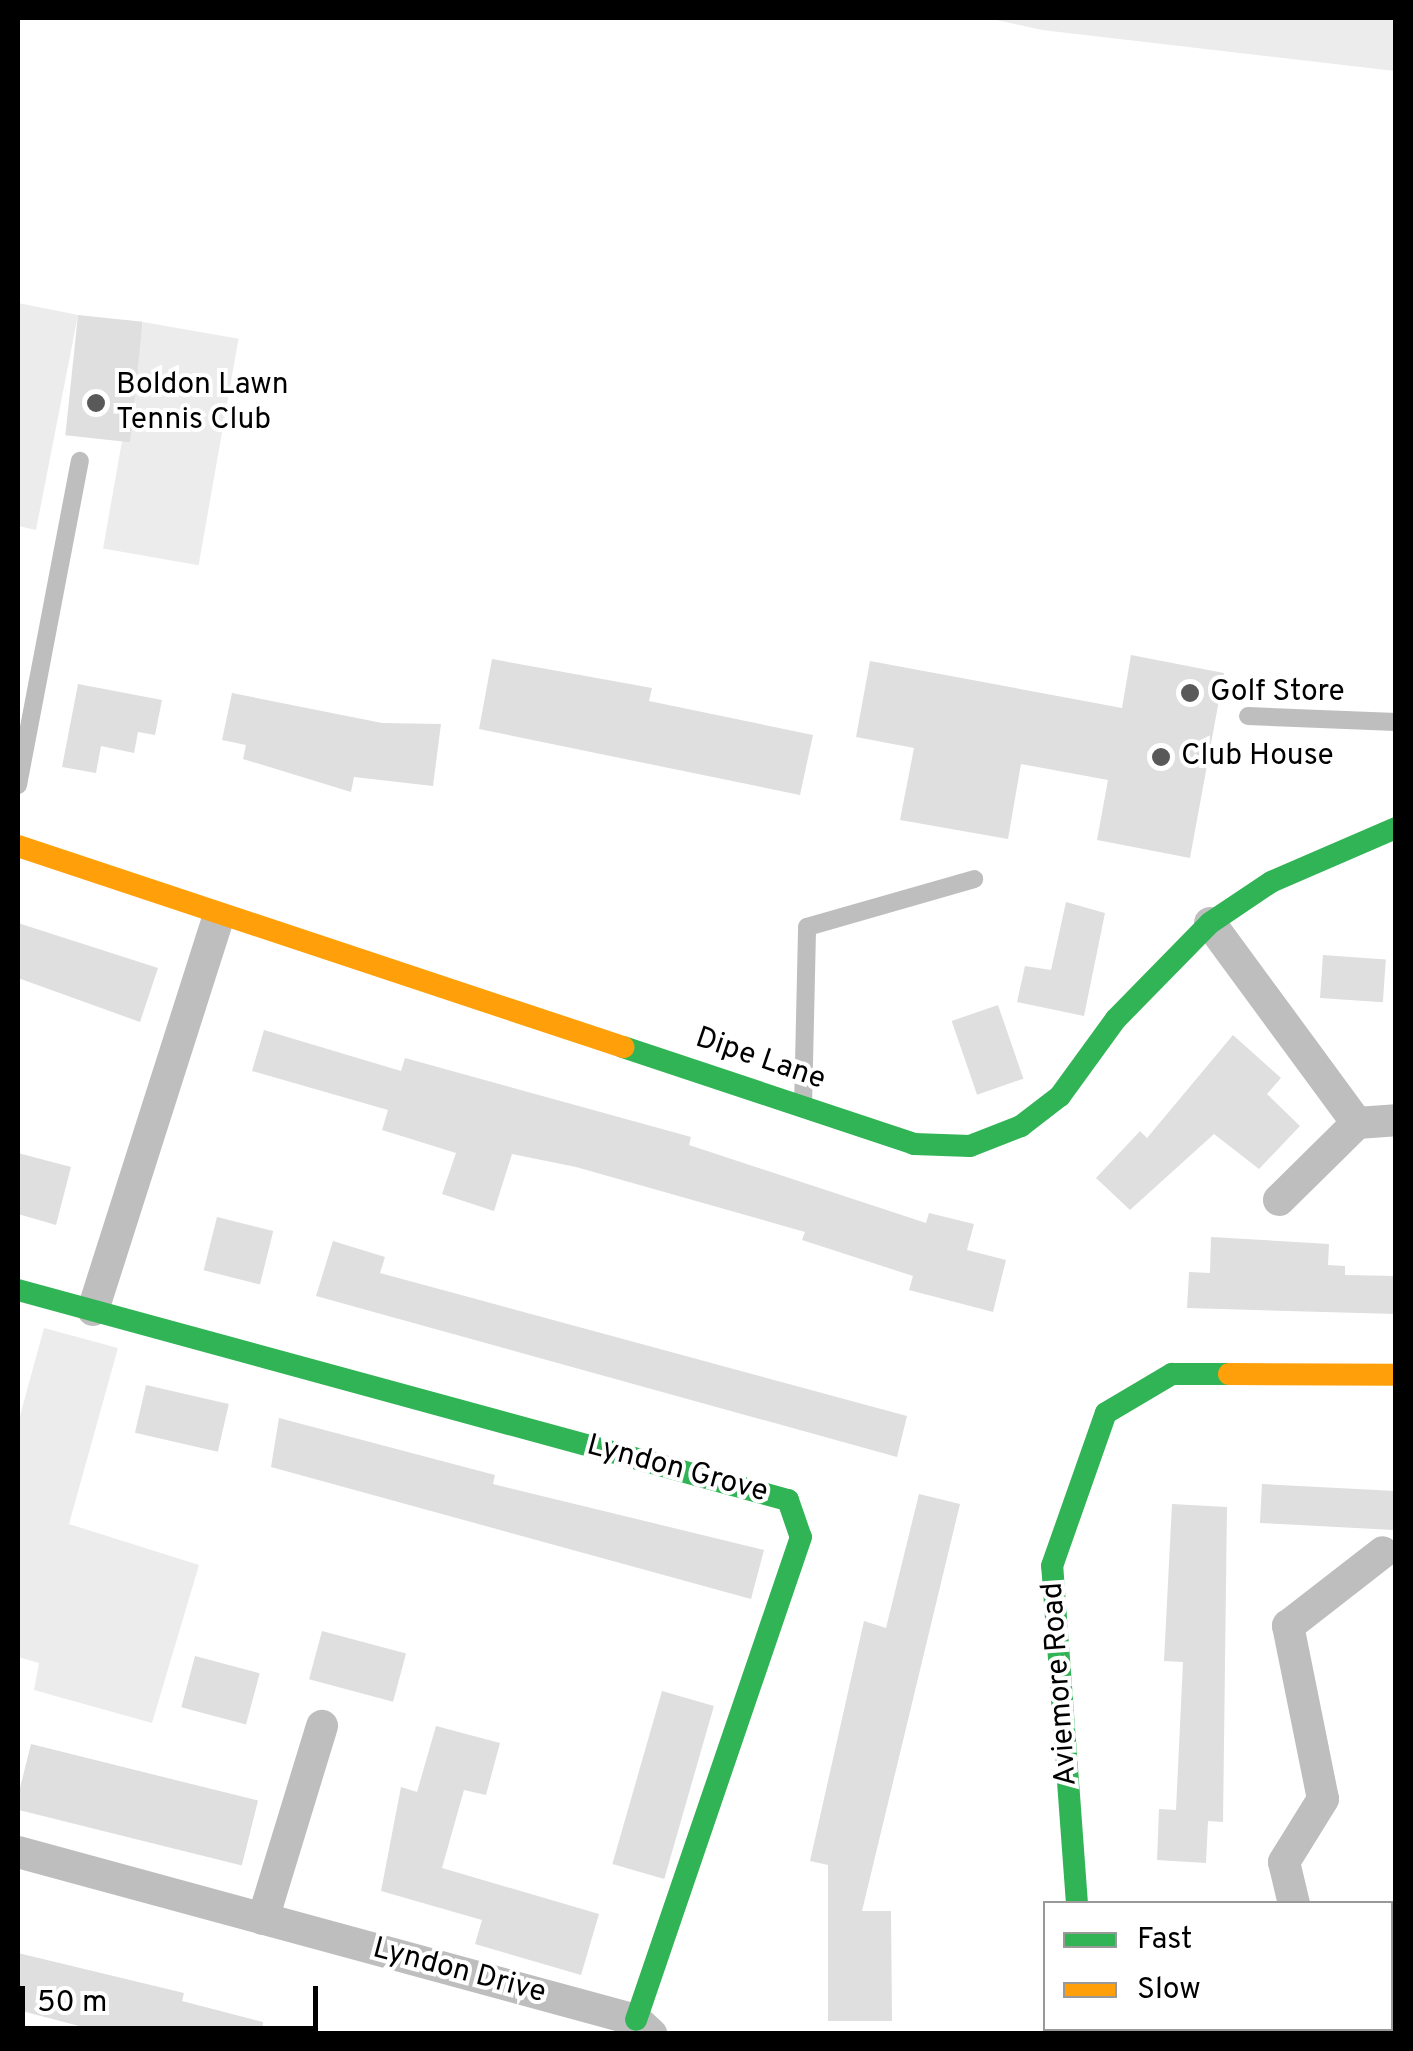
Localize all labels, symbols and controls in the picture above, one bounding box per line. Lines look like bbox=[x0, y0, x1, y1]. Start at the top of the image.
place label: Boldon Lawn Tennis Club bbox=[116, 368, 289, 438]
marker: Boldon Lawn Tennis Club bbox=[85, 392, 107, 414]
place label: Golf Store bbox=[1210, 675, 1345, 711]
marker: Golf Store bbox=[1179, 682, 1201, 704]
place label: Club House bbox=[1181, 739, 1334, 775]
marker: Club House bbox=[1150, 746, 1172, 768]
street label: Dipe Lane bbox=[690, 1021, 830, 1099]
street label: Lyndon Grove bbox=[583, 1429, 771, 1511]
street label: Aviemore Road bbox=[1036, 1581, 1086, 1787]
legend bbox=[1043, 1901, 1393, 2031]
text: Fast bbox=[1137, 1922, 1192, 1959]
street label: Lyndon Drive bbox=[369, 1932, 549, 2012]
scale bar bbox=[25, 1966, 322, 2028]
text: Slow bbox=[1137, 1972, 1201, 2009]
text: 50 m bbox=[37, 1985, 107, 2022]

